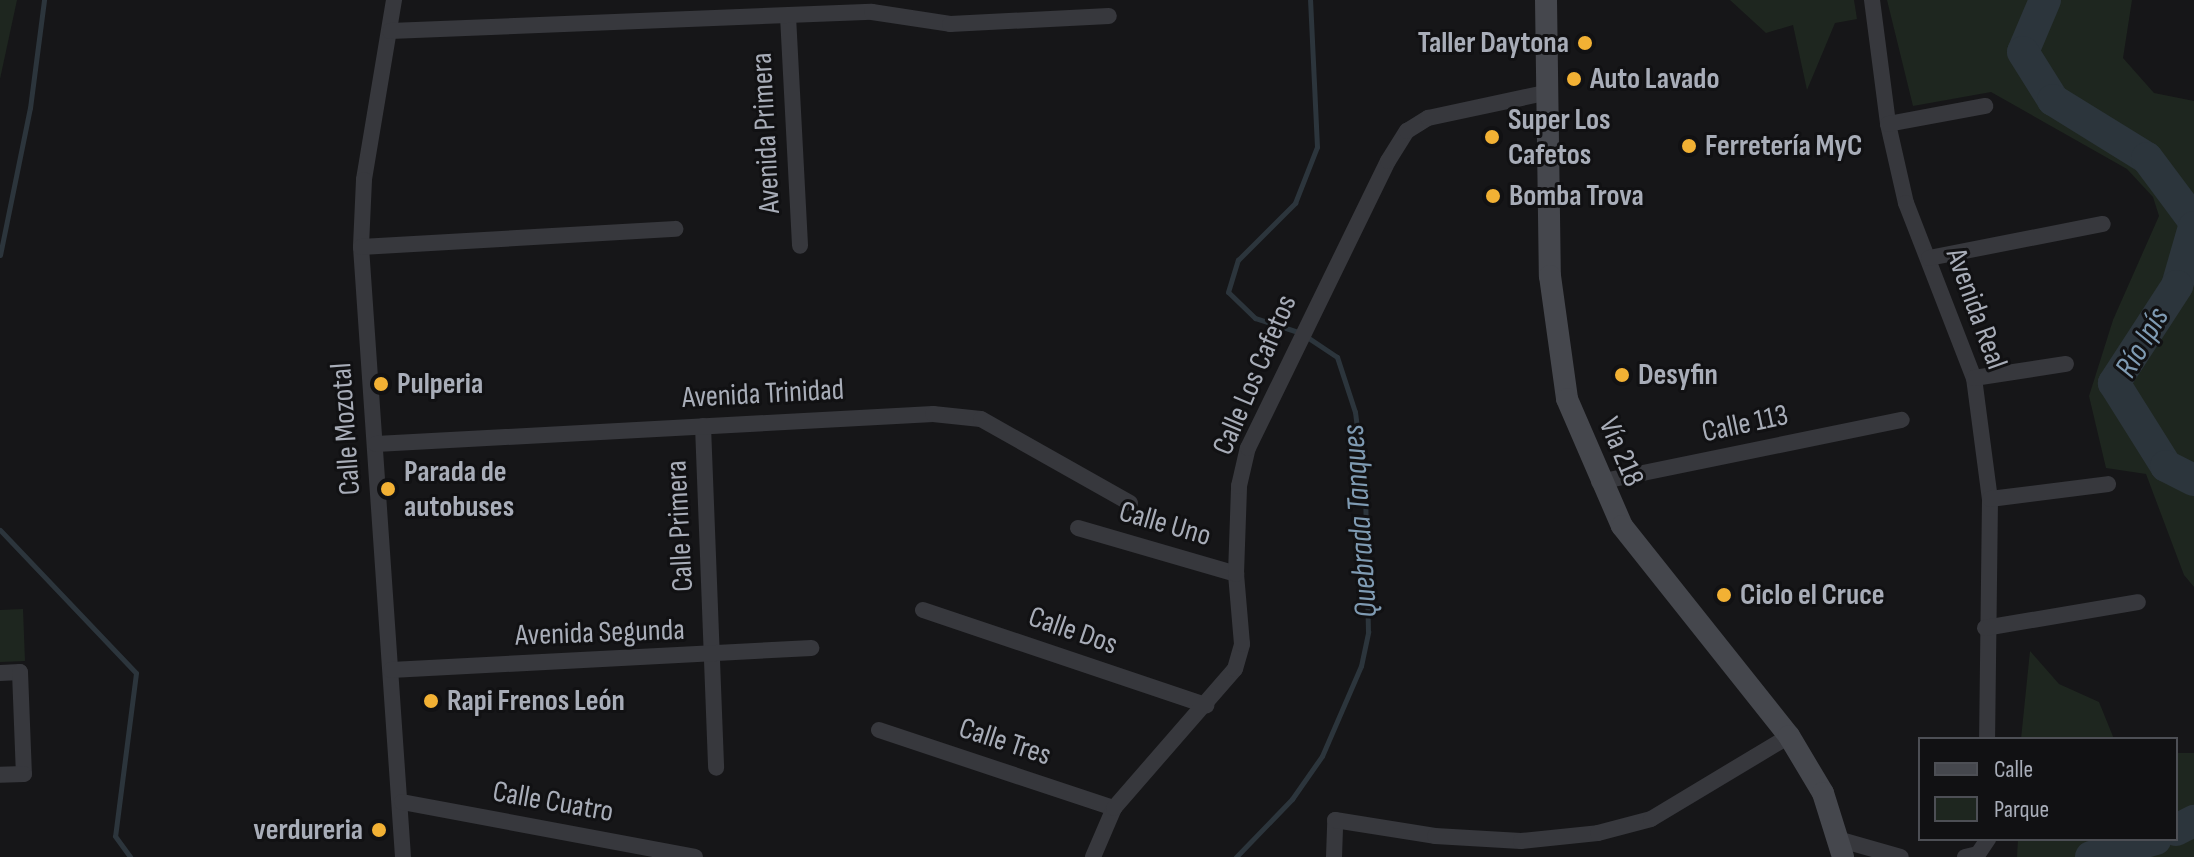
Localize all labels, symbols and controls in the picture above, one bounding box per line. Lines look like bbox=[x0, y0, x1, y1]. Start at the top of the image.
place label: Taller Daytona bbox=[1418, 25, 1569, 61]
marker: Taller Daytona bbox=[1576, 34, 1594, 52]
street label: Avenida Primera bbox=[744, 52, 788, 214]
place label: Auto Lavado bbox=[1590, 61, 1719, 97]
marker: Auto Lavado bbox=[1565, 70, 1583, 88]
place label: Super Los Cafetos bbox=[1508, 102, 1611, 172]
marker: Super Los Cafetos bbox=[1483, 128, 1501, 146]
place label: Ferretería MyC bbox=[1705, 128, 1862, 164]
marker: Ferretería MyC bbox=[1680, 137, 1698, 155]
place label: Bomba Trova bbox=[1509, 178, 1644, 214]
marker: Bomba Trova bbox=[1484, 187, 1502, 205]
street label: Avenida Real bbox=[1938, 244, 2014, 374]
street label: Calle Los Cafetos bbox=[1205, 290, 1305, 460]
water label: Río Ipís bbox=[2108, 301, 2178, 385]
place label: Desyfin bbox=[1638, 357, 1718, 393]
street label: Calle Mozotal bbox=[323, 362, 369, 496]
place label: Pulperia bbox=[397, 366, 483, 402]
marker: Desyfin bbox=[1613, 366, 1631, 384]
street label: Avenida Trinidad bbox=[681, 372, 845, 416]
marker: Pulperia bbox=[372, 375, 390, 393]
street label: Calle 113 bbox=[1699, 397, 1791, 451]
street label: Vía 218 bbox=[1590, 412, 1652, 492]
water label: Quebrada Tanques bbox=[1335, 423, 1387, 619]
place label: Parada de autobuses bbox=[404, 454, 514, 524]
street label: Calle Primera bbox=[659, 459, 701, 593]
marker: Parada de autobuses bbox=[379, 480, 397, 498]
street label: Calle Uno bbox=[1115, 494, 1215, 554]
place label: Ciclo el Cruce bbox=[1740, 577, 1885, 613]
marker: Ciclo el Cruce bbox=[1715, 586, 1733, 604]
street label: Calle Dos bbox=[1024, 599, 1122, 663]
street label: Avenida Segunda bbox=[515, 612, 685, 654]
place label: Rapi Frenos León bbox=[447, 683, 625, 719]
marker: Rapi Frenos León bbox=[422, 692, 440, 710]
street label: Calle Tres bbox=[955, 710, 1055, 774]
legend bbox=[1918, 737, 2178, 841]
text: Calle bbox=[1994, 755, 2033, 784]
street label: Calle Cuatro bbox=[490, 774, 616, 830]
text: Parque bbox=[1994, 795, 2049, 824]
place label: verdureria bbox=[253, 812, 363, 848]
marker: verdureria bbox=[370, 821, 388, 839]

